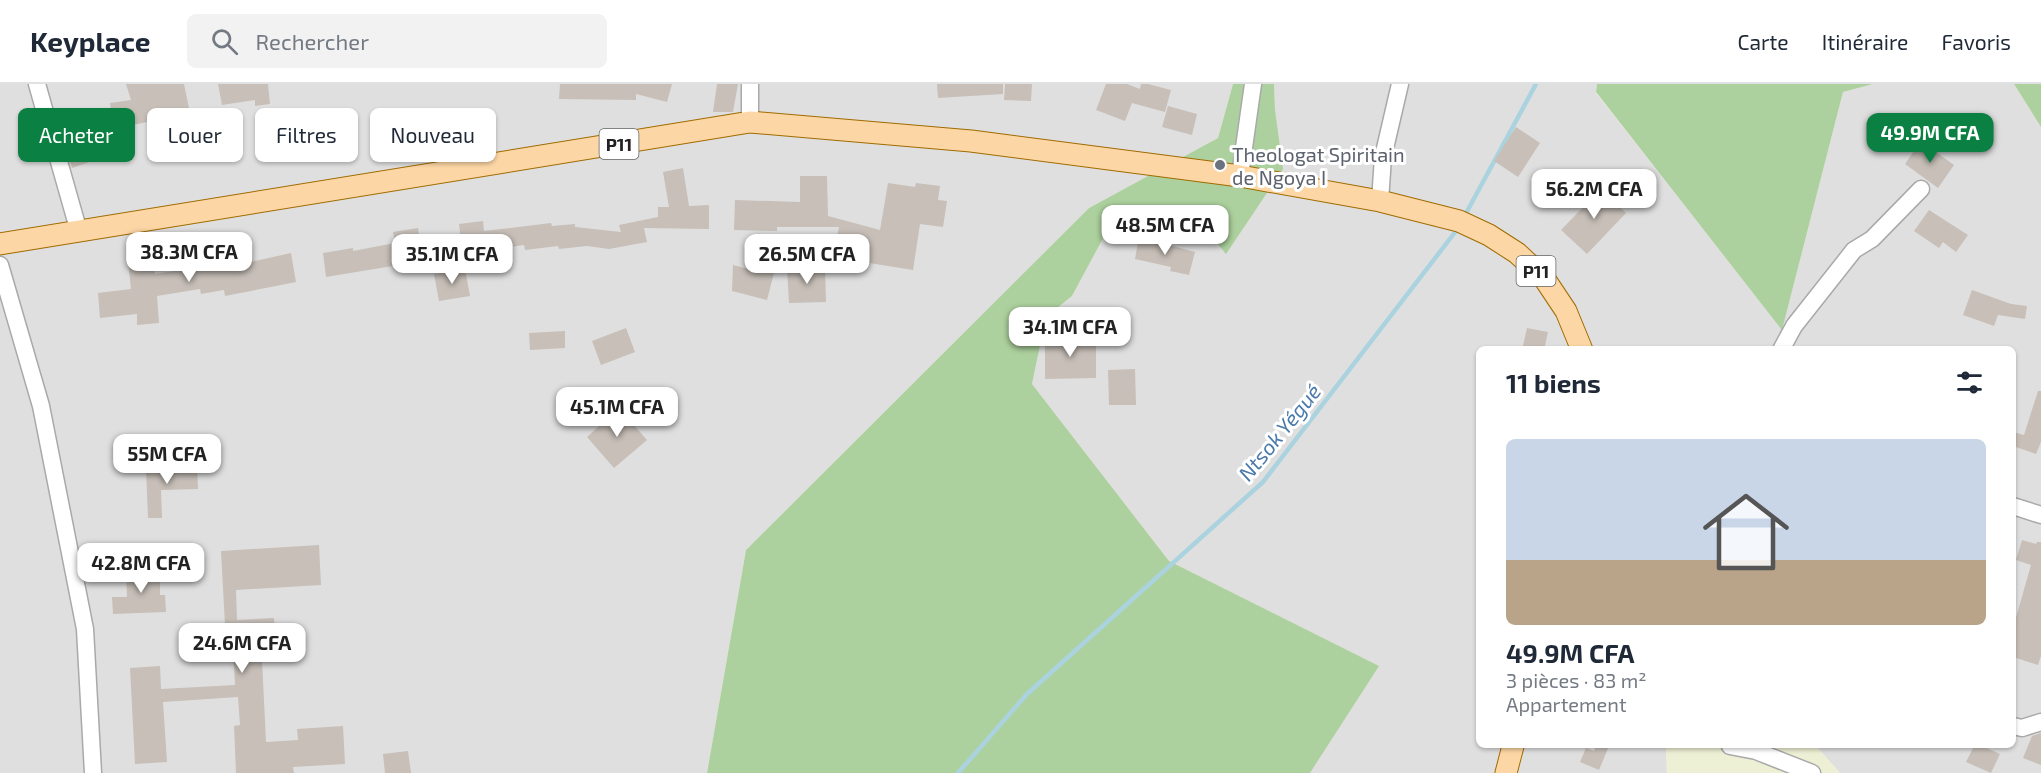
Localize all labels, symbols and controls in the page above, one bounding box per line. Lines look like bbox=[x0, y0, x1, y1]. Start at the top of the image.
search box bbox=[187, 14, 607, 68]
text: Keyplace bbox=[30, 24, 151, 58]
icon: search bbox=[208, 25, 241, 58]
text: Rechercher bbox=[256, 28, 369, 54]
text: Carte bbox=[1737, 29, 1789, 54]
text: Itinéraire bbox=[1822, 29, 1908, 54]
text: Favoris bbox=[1941, 29, 2011, 54]
chip: Acheter bbox=[18, 108, 135, 162]
chip: Louer bbox=[147, 108, 243, 162]
chip: Filtres bbox=[255, 108, 358, 162]
chip: Nouveau bbox=[370, 108, 496, 162]
pin: 49.9M CFA bbox=[1861, 113, 1999, 164]
text: 49.9M CFA bbox=[1881, 120, 1979, 144]
road number: P11 bbox=[600, 129, 638, 159]
place label: Theologat Spiritain de Ngoya I bbox=[1232, 142, 1405, 189]
marker: Theologat Spiritain de Ngoya I bbox=[1213, 158, 1227, 172]
pin: 56.2M CFA bbox=[1525, 169, 1663, 220]
text: 56.2M CFA bbox=[1545, 176, 1643, 200]
pin: 48.5M CFA bbox=[1096, 205, 1234, 256]
text: 48.5M CFA bbox=[1116, 212, 1214, 236]
pin: 38.3M CFA bbox=[120, 232, 258, 283]
pin: 35.1M CFA bbox=[383, 234, 521, 285]
pin: 26.5M CFA bbox=[738, 234, 876, 285]
text: 38.3M CFA bbox=[140, 239, 238, 263]
text: 35.1M CFA bbox=[406, 241, 498, 265]
text: 26.5M CFA bbox=[758, 241, 856, 265]
road number: P11 bbox=[1516, 256, 1556, 286]
pin: 34.1M CFA bbox=[1001, 307, 1139, 358]
text: 34.1M CFA bbox=[1023, 314, 1117, 338]
icon: filters bbox=[1953, 366, 1986, 399]
text: 11 biens bbox=[1506, 367, 1601, 398]
water label: Ntsok Yégué bbox=[1232, 379, 1326, 485]
pin: 45.1M CFA bbox=[548, 387, 686, 438]
text: 45.1M CFA bbox=[570, 394, 664, 418]
pin: 55M CFA bbox=[112, 434, 222, 485]
text: 55M CFA bbox=[127, 441, 207, 465]
icon: home bbox=[1692, 478, 1800, 586]
pin: 42.8M CFA bbox=[72, 543, 210, 594]
text: 42.8M CFA bbox=[91, 550, 191, 574]
pin: 24.6M CFA bbox=[173, 623, 311, 674]
text: 24.6M CFA bbox=[193, 630, 291, 654]
text: 49.9M CFA bbox=[1506, 637, 1635, 668]
text: 3 pièces · 83 m² bbox=[1506, 668, 1647, 692]
text: Appartement bbox=[1506, 692, 1627, 716]

